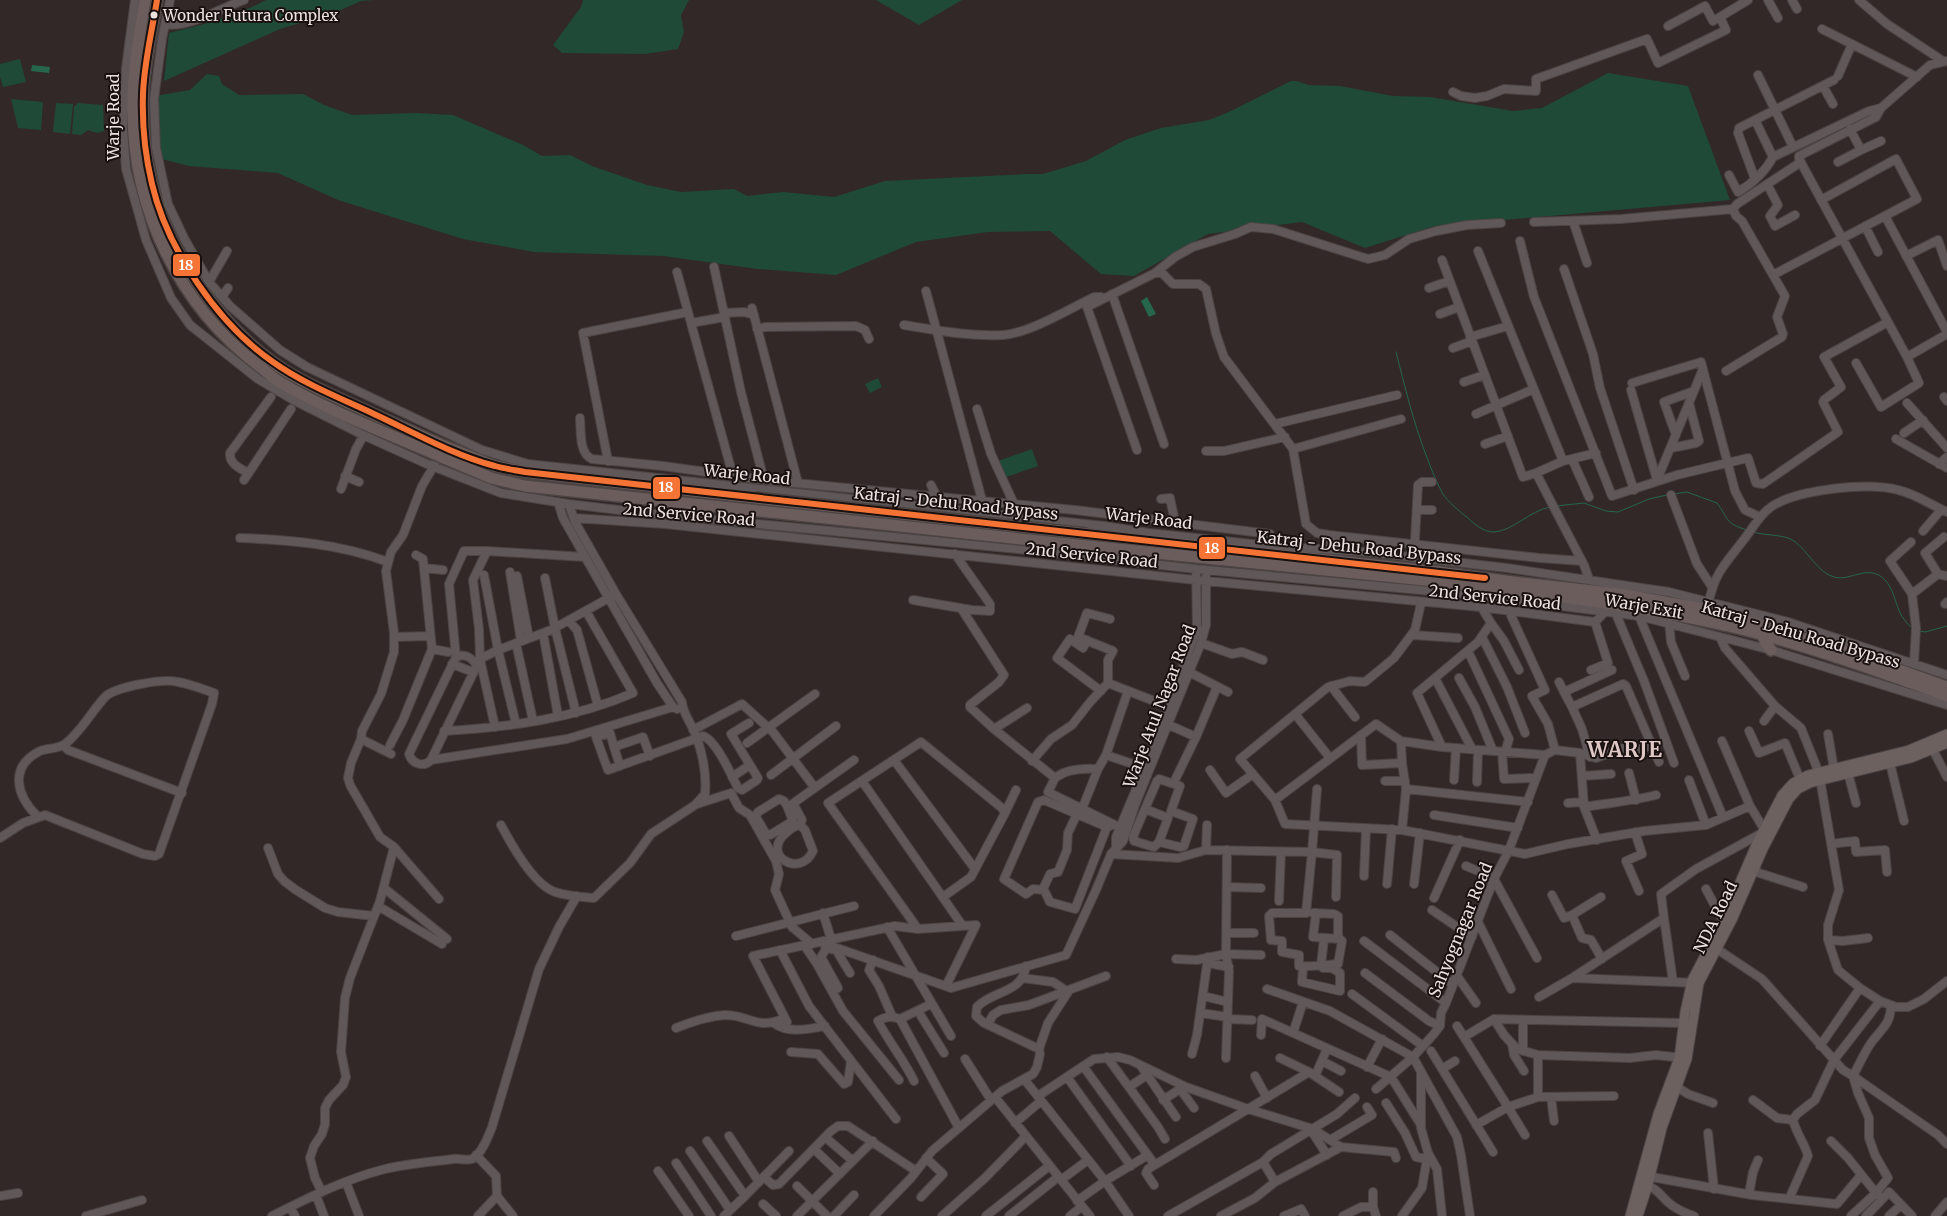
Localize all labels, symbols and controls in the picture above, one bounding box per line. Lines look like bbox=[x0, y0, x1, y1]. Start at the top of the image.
place label: Wonder Futura Complex bbox=[162, 6, 338, 25]
marker: Wonder Futura Complex bbox=[149, 10, 159, 20]
street label: Warje Road bbox=[103, 73, 123, 161]
line badge: 18 bbox=[172, 253, 201, 277]
text: 18 bbox=[179, 256, 194, 274]
street label: Warje Road bbox=[702, 459, 792, 489]
line badge: 18 bbox=[652, 476, 681, 500]
text: 18 bbox=[659, 478, 674, 496]
street label: Katraj - Dehu Road Bypass bbox=[853, 482, 1059, 524]
street label: 2nd Service Road bbox=[622, 498, 756, 530]
street label: Warje Road bbox=[1104, 503, 1194, 533]
street label: Katraj - Dehu Road Bypass bbox=[1256, 526, 1462, 568]
line badge: 18 bbox=[1198, 536, 1226, 560]
street label: 2nd Service Road bbox=[1025, 538, 1159, 572]
text: 18 bbox=[1205, 539, 1220, 557]
street label: 2nd Service Road bbox=[1428, 580, 1562, 614]
street label: Warje Exit bbox=[1602, 589, 1685, 623]
street label: Katraj - Dehu Road Bypass bbox=[1700, 596, 1903, 672]
street label: Warje Atul Nagar Road bbox=[1118, 621, 1199, 791]
district label: WARJE bbox=[1586, 736, 1663, 763]
street label: Sahyognagar Road bbox=[1424, 859, 1496, 1001]
street label: NDA Road bbox=[1689, 877, 1741, 956]

